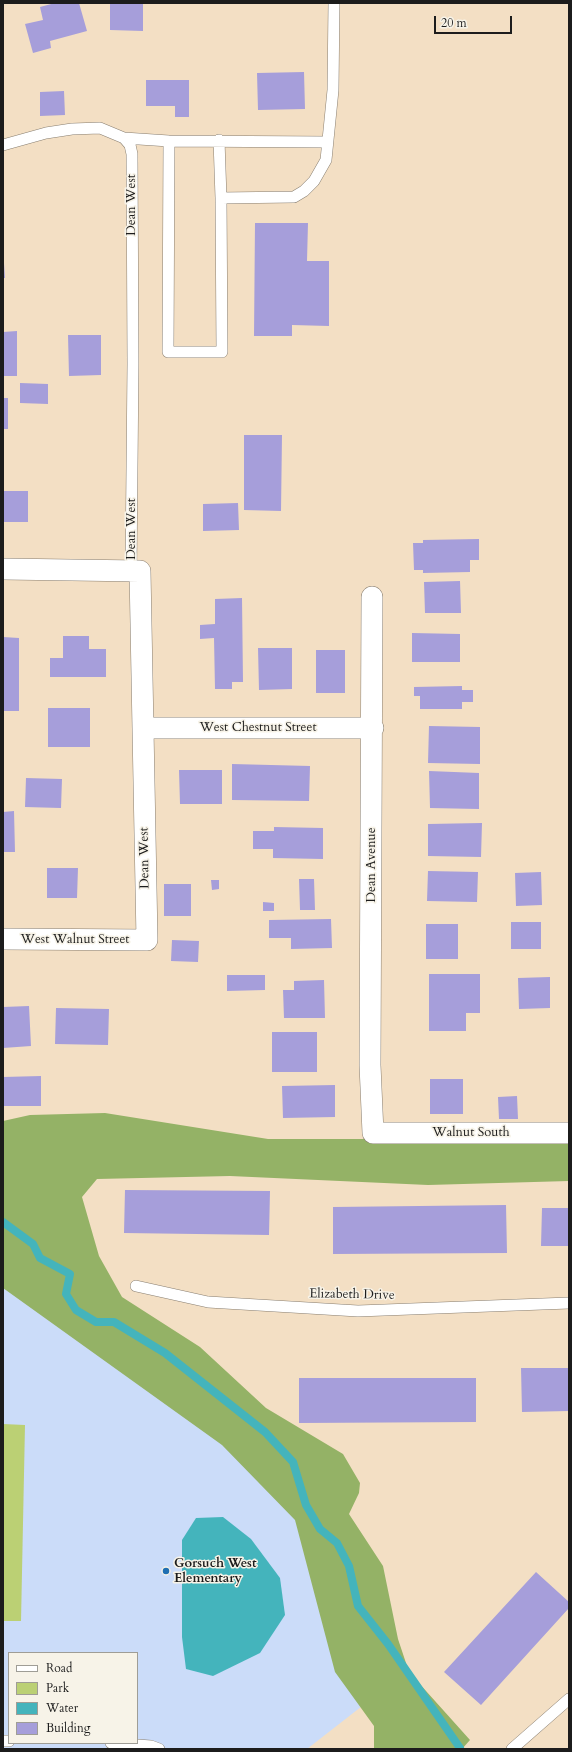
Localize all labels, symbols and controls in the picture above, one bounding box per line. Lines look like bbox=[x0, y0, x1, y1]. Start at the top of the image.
scale bar bbox=[436, 8, 514, 34]
text: 20 m bbox=[441, 15, 467, 31]
street label: Dean West bbox=[124, 174, 140, 236]
street label: Dean West bbox=[124, 498, 140, 560]
street label: West Chestnut Street bbox=[199, 720, 317, 736]
street label: Dean West bbox=[137, 827, 153, 889]
street label: Dean Avenue bbox=[364, 827, 380, 903]
street label: West Walnut Street bbox=[21, 932, 129, 948]
street label: Walnut South bbox=[432, 1125, 510, 1141]
street label: Elizabeth Drive bbox=[309, 1286, 395, 1304]
place label: Gorsuch West Elementary bbox=[174, 1556, 256, 1587]
marker: Gorsuch West Elementary bbox=[161, 1566, 171, 1576]
legend bbox=[8, 1652, 138, 1744]
text: Road bbox=[46, 1660, 72, 1676]
text: Park bbox=[46, 1680, 69, 1696]
text: Water bbox=[46, 1700, 78, 1716]
text: Building bbox=[46, 1720, 90, 1736]

